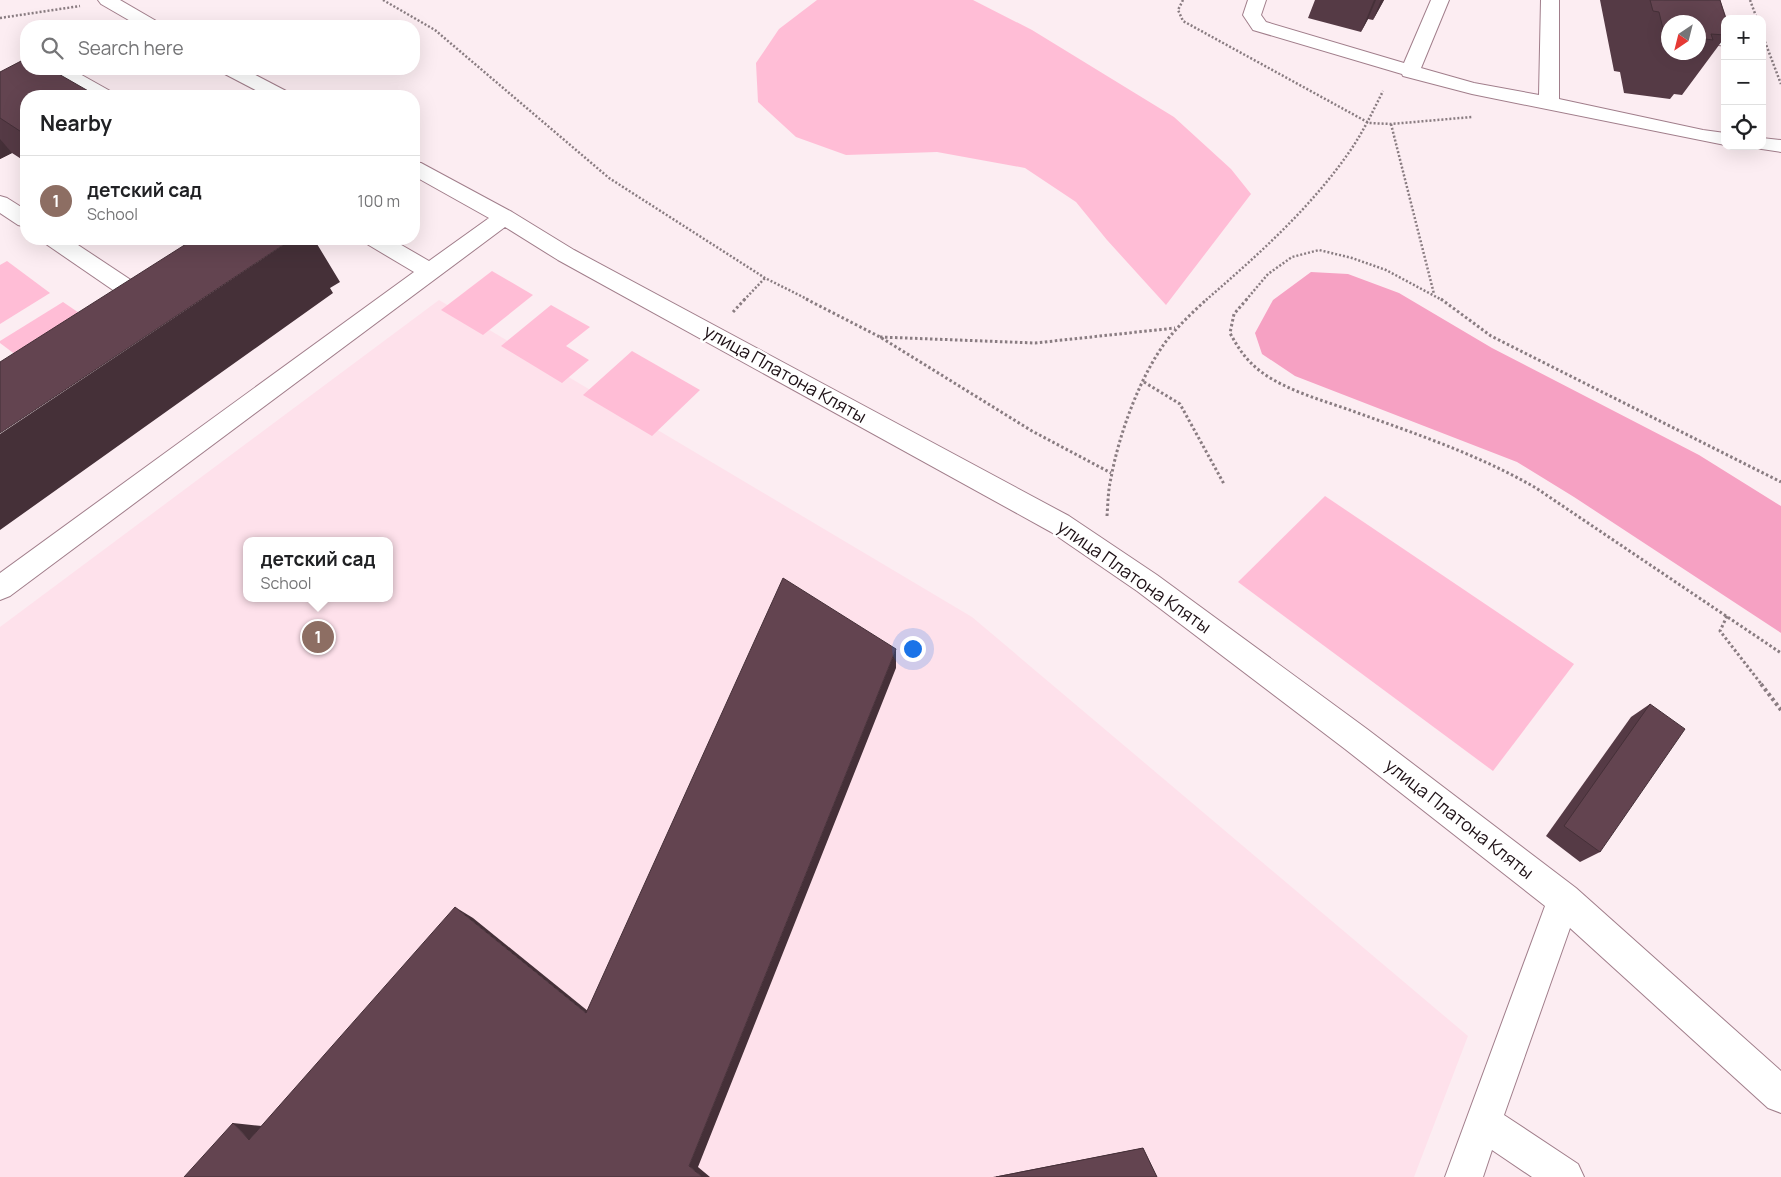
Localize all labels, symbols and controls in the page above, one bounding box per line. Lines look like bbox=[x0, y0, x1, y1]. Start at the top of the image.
north arrow bbox=[1661, 15, 1706, 60]
map controls bbox=[1721, 15, 1766, 150]
button: + bbox=[1721, 15, 1766, 60]
search box bbox=[20, 20, 420, 75]
icon: search bbox=[38, 34, 66, 62]
text: Search here bbox=[78, 35, 184, 61]
button: − bbox=[1721, 60, 1766, 105]
button: locate bbox=[1721, 105, 1766, 150]
text: Nearby bbox=[40, 109, 112, 137]
text: детский сад bbox=[87, 177, 202, 203]
text: 1 bbox=[52, 190, 60, 212]
text: 100 m bbox=[357, 190, 400, 212]
text: School bbox=[87, 203, 138, 225]
street label: улица Платона Кляты bbox=[700, 318, 871, 428]
street label: улица Платона Кляты bbox=[1053, 514, 1216, 638]
popup bbox=[243, 537, 393, 602]
text: детский сад bbox=[261, 546, 375, 572]
text: School bbox=[261, 572, 311, 594]
pin: 1 bbox=[302, 618, 334, 656]
your location bbox=[900, 636, 926, 662]
street label: улица Платона Кляты bbox=[1380, 753, 1539, 884]

